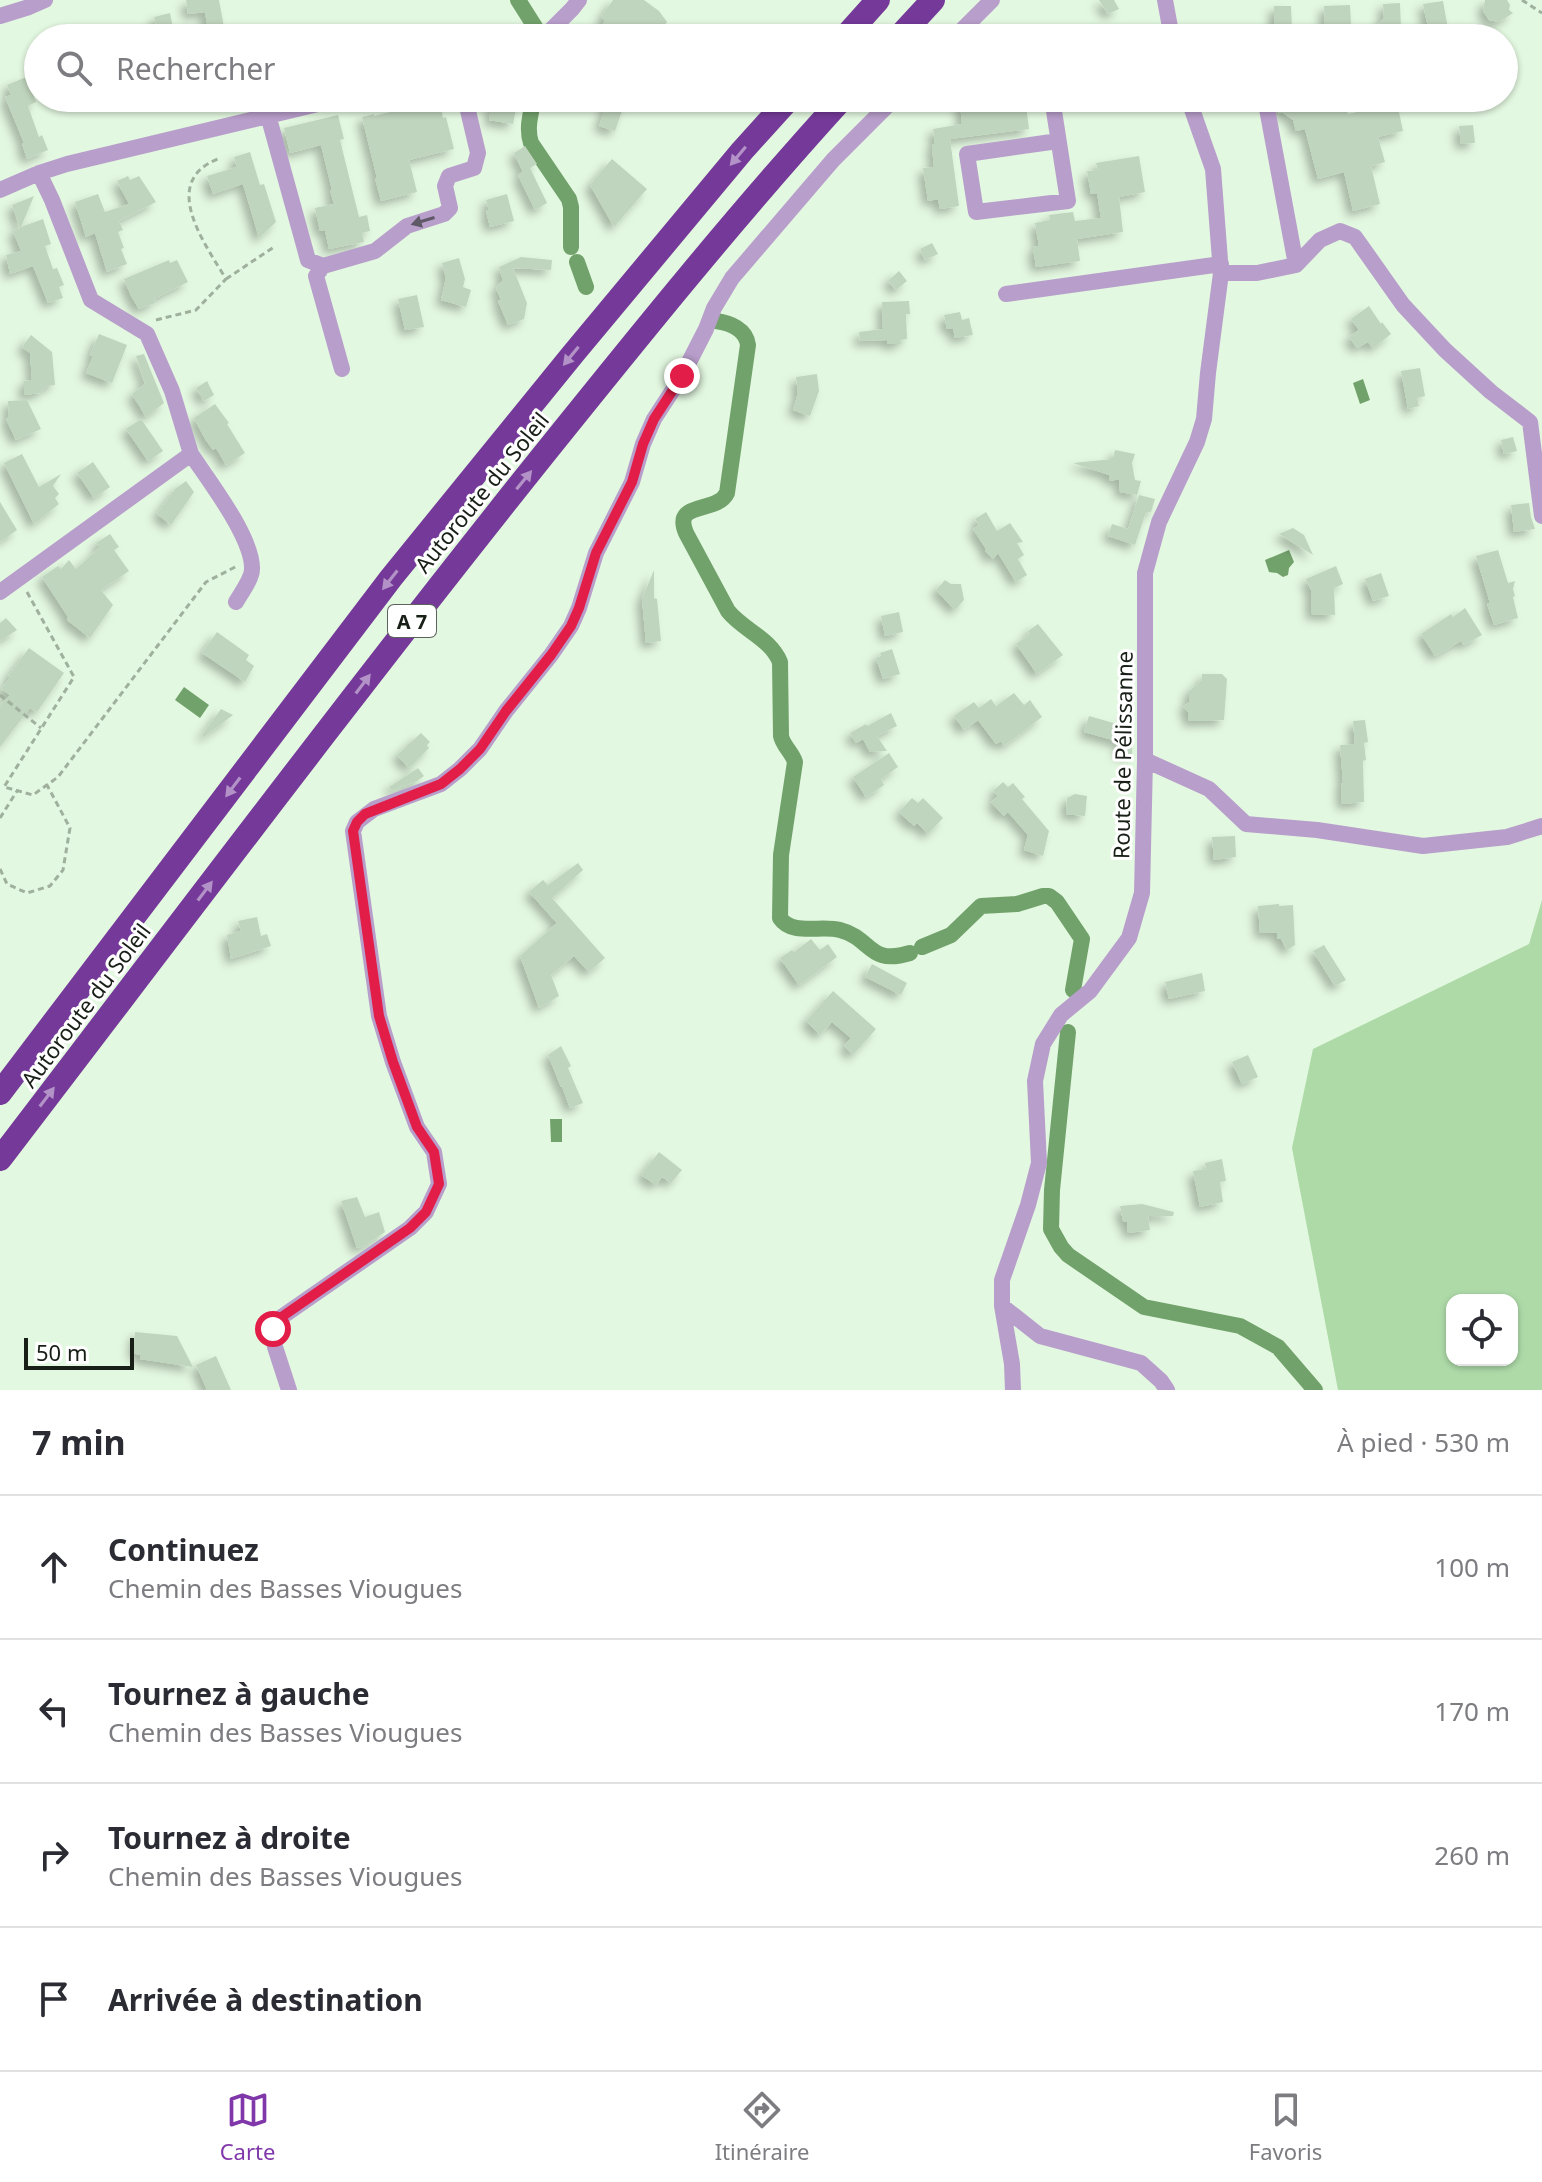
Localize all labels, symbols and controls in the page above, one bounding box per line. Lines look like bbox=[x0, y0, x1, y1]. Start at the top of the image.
search box bbox=[24, 24, 1518, 112]
icon: search bbox=[52, 46, 96, 90]
text: Rechercher bbox=[116, 48, 275, 89]
one-way arrow bbox=[730, 146, 747, 166]
one-way arrow bbox=[411, 215, 435, 228]
one-way arrow bbox=[564, 346, 580, 366]
route end bbox=[664, 358, 700, 394]
street label: Autoroute du Soleil bbox=[407, 406, 555, 578]
one-way arrow bbox=[515, 470, 532, 490]
one-way arrow bbox=[382, 570, 399, 590]
road number: A 7 bbox=[388, 605, 436, 637]
street label: Route de Pélissanne bbox=[1105, 651, 1139, 859]
one-way arrow bbox=[355, 674, 371, 694]
one-way arrow bbox=[225, 776, 241, 797]
one-way arrow bbox=[197, 881, 213, 901]
street label: Autoroute du Soleil bbox=[13, 917, 157, 1093]
one-way arrow bbox=[39, 1087, 55, 1107]
map controls bbox=[1446, 1294, 1518, 1366]
button: locate bbox=[1446, 1294, 1518, 1366]
route start bbox=[255, 1311, 291, 1347]
scale bar bbox=[24, 1334, 134, 1370]
text: 50 m bbox=[36, 1337, 87, 1367]
text: 7 min bbox=[32, 1419, 126, 1465]
text: À pied · 530 m bbox=[1337, 1424, 1510, 1460]
text: Continuez bbox=[108, 1529, 259, 1570]
icon: ahead bbox=[32, 1545, 76, 1589]
text: 100 m bbox=[1434, 1549, 1510, 1585]
text: Chemin des Basses Viougues bbox=[108, 1570, 462, 1606]
text: Tournez à gauche bbox=[108, 1673, 370, 1714]
icon: left bbox=[32, 1689, 76, 1733]
text: 170 m bbox=[1434, 1693, 1510, 1729]
text: Chemin des Basses Viougues bbox=[108, 1714, 462, 1750]
text: Tournez à droite bbox=[108, 1817, 351, 1858]
icon: right bbox=[32, 1833, 76, 1877]
text: 260 m bbox=[1434, 1837, 1510, 1873]
text: Chemin des Basses Viougues bbox=[108, 1858, 462, 1894]
icon: arrive bbox=[32, 1977, 76, 2021]
text: Arrivée à destination bbox=[108, 1979, 423, 2020]
tab: Carte bbox=[220, 2088, 275, 2166]
tab: Itinéraire bbox=[715, 2088, 809, 2166]
tab: Favoris bbox=[1249, 2088, 1322, 2166]

